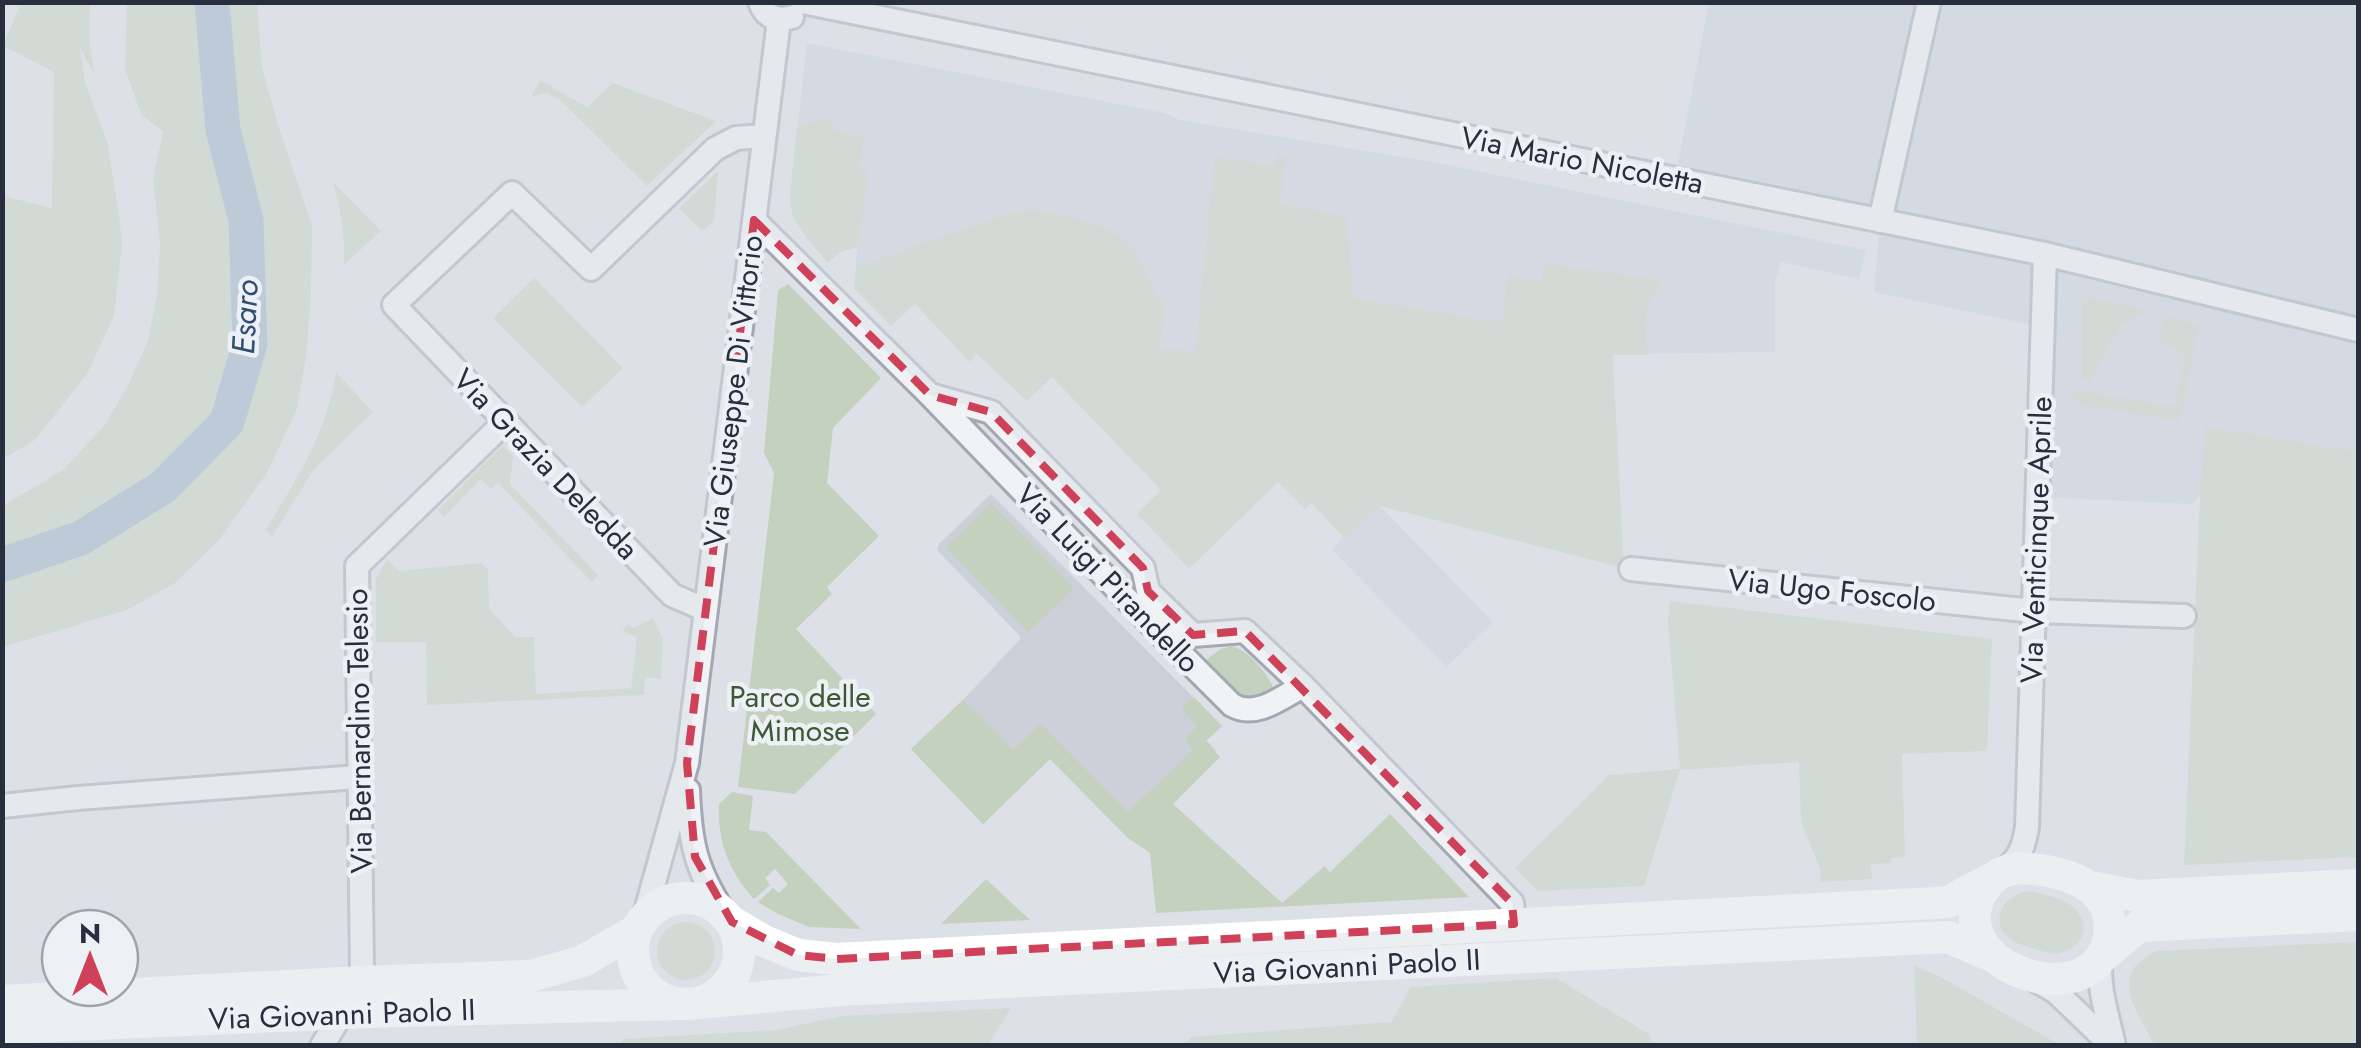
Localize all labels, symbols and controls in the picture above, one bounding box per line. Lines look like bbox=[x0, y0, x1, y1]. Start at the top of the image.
street label: Via Mario Nicoletta bbox=[1457, 115, 1707, 205]
street label: Via Giuseppe Di Vittorio bbox=[693, 233, 773, 549]
water label: Esaro bbox=[220, 279, 270, 355]
street label: Via Grazia Deledda bbox=[443, 359, 649, 569]
street label: Via Venticinque Aprile bbox=[2010, 396, 2062, 684]
street label: Via Luigi Pirandello bbox=[1006, 474, 1210, 682]
street label: Via Ugo Foscolo bbox=[1726, 558, 1938, 622]
street label: Via Bernardino Telesio bbox=[335, 588, 383, 874]
park label: Parco delle Mimose bbox=[729, 675, 871, 752]
north arrow bbox=[40, 908, 140, 1008]
text: N bbox=[79, 913, 101, 954]
street label: Via Giovanni Paolo II bbox=[1212, 938, 1482, 994]
street label: Via Giovanni Paolo II bbox=[208, 988, 476, 1040]

